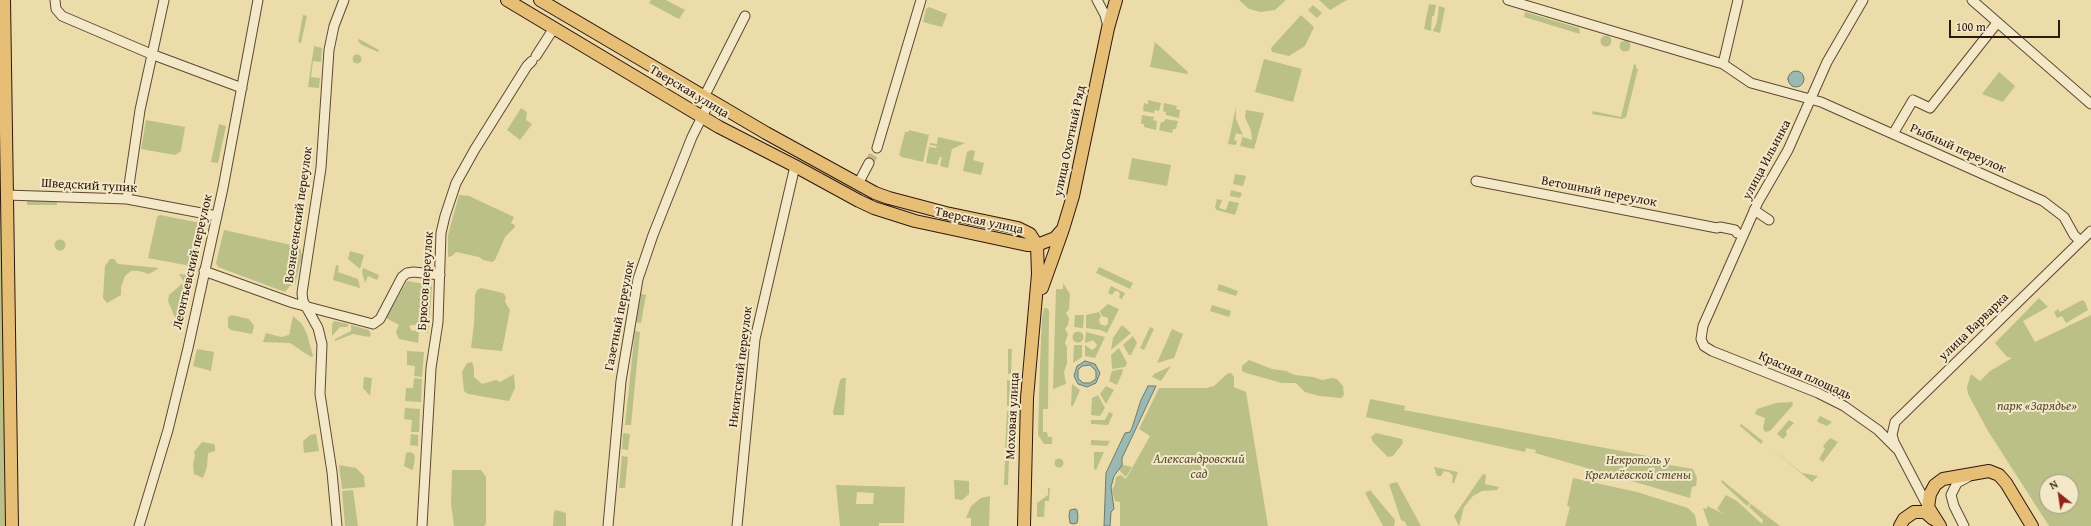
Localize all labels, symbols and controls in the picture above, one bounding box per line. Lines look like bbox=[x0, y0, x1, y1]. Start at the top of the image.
scale bar bbox=[1951, 12, 2062, 38]
text: 100 m bbox=[1956, 18, 1986, 35]
street label: Тверская улица bbox=[646, 62, 732, 122]
street label: улица Охотный Ряд bbox=[1051, 84, 1089, 198]
street label: улица Ильинка bbox=[1739, 117, 1795, 203]
street label: Рыбный переулок bbox=[1907, 121, 2009, 177]
street label: Вознесенский переулок bbox=[282, 146, 316, 284]
street label: Ветошный переулок bbox=[1540, 173, 1658, 211]
street label: Шведский тупик bbox=[41, 176, 137, 196]
street label: Леонтьевский переулок bbox=[170, 193, 216, 331]
street label: Тверская улица bbox=[933, 204, 1025, 238]
street label: Брюсов переулок bbox=[415, 231, 437, 331]
street label: Газетный переулок bbox=[602, 260, 638, 372]
street label: улица Варварка bbox=[1936, 290, 2012, 364]
street label: Никитский переулок bbox=[726, 306, 756, 428]
street label: Красная площадь bbox=[1756, 348, 1854, 404]
street label: Моховая улица bbox=[1003, 372, 1023, 460]
park label: парк «Зарядье» bbox=[1997, 399, 2077, 415]
park label: Александровский сад bbox=[1153, 452, 1245, 483]
park label: Некрополь у Кремлёвской стены bbox=[1585, 453, 1691, 484]
north arrow bbox=[2039, 474, 2079, 514]
text: N bbox=[2046, 476, 2061, 493]

